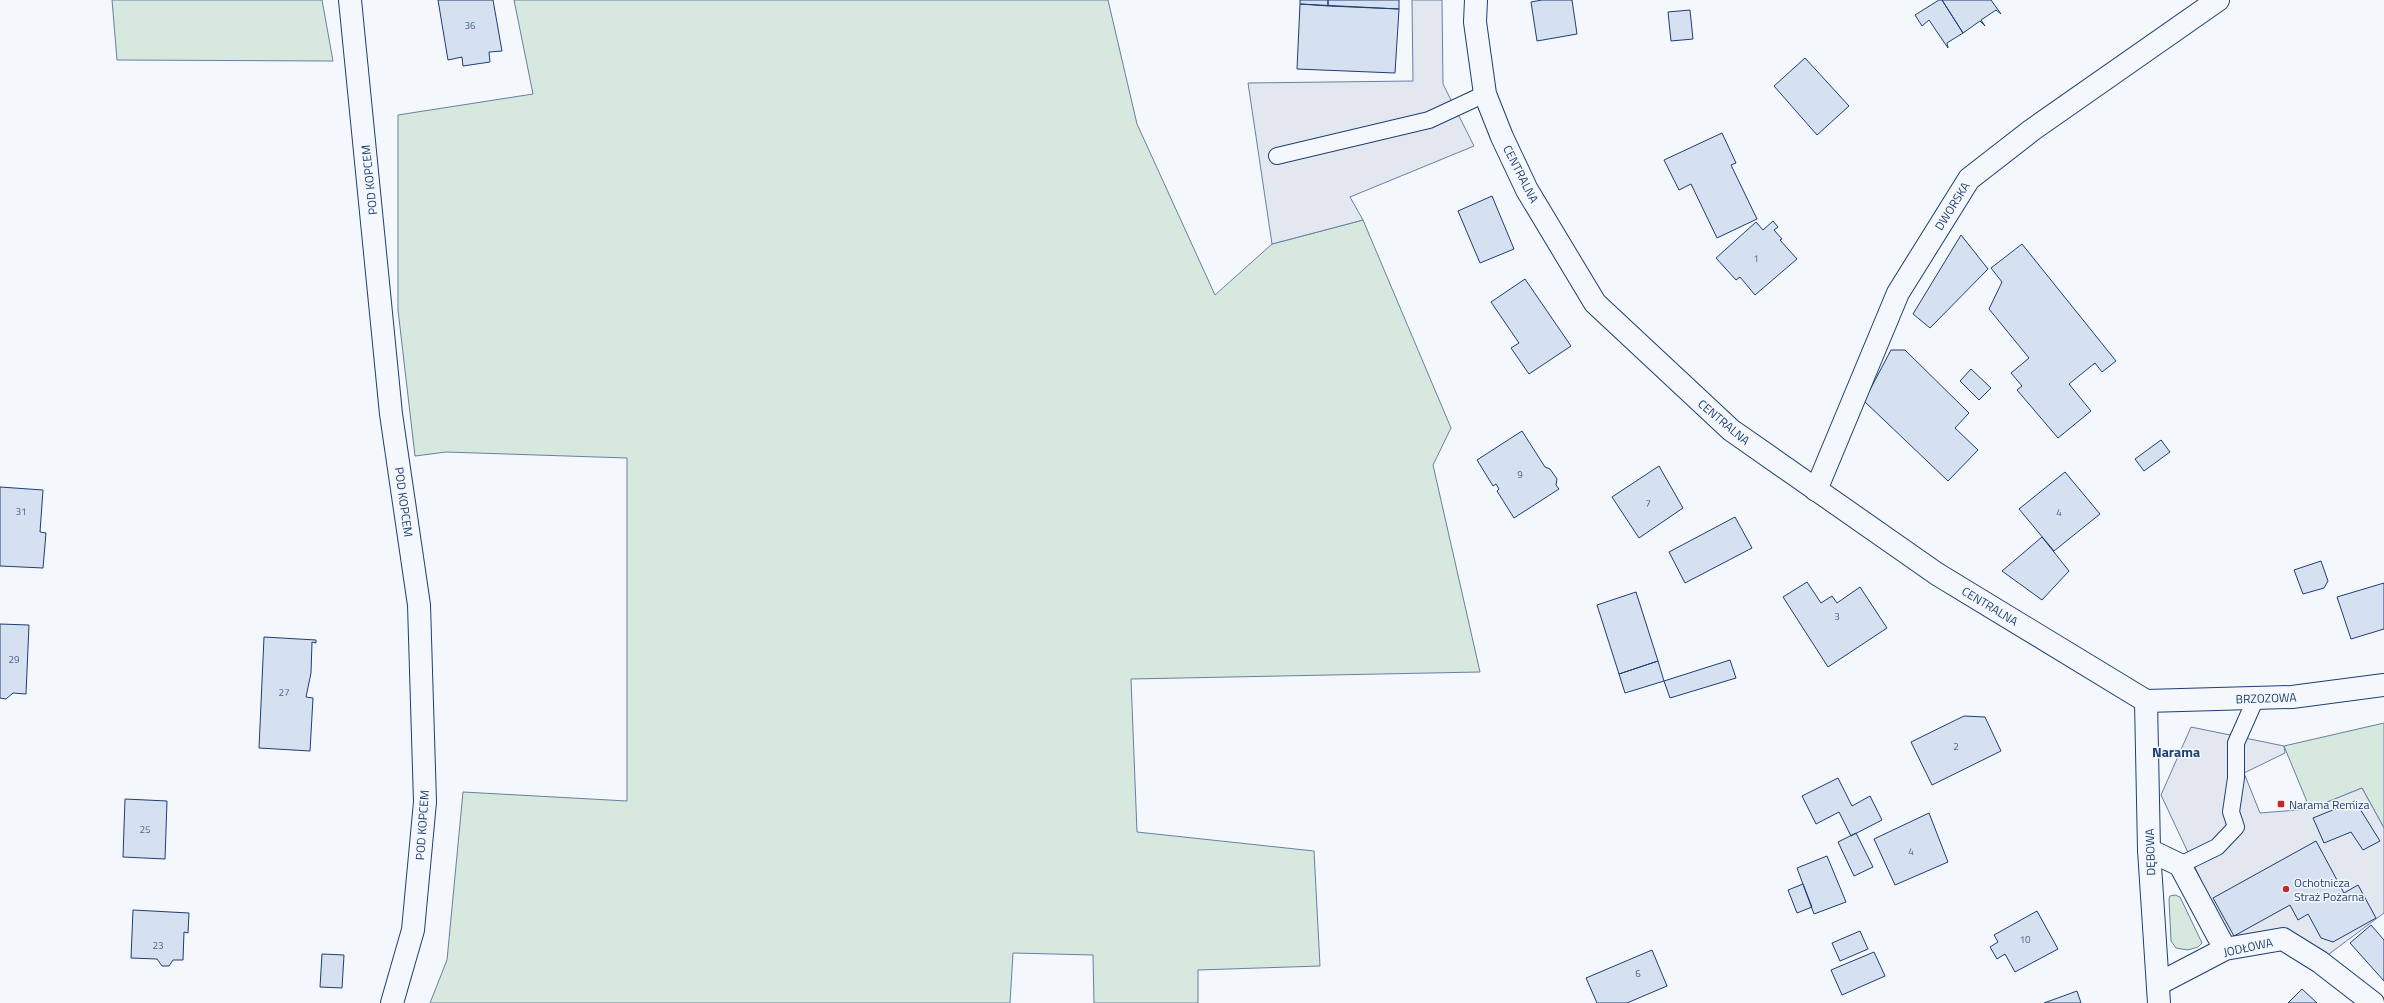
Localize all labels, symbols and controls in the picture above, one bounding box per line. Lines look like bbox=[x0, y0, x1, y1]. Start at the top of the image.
house number: 36 bbox=[464, 18, 476, 33]
street label: CENTRALNA bbox=[1498, 142, 1544, 206]
street label: POD KOPCEM bbox=[356, 144, 382, 216]
street label: DWORSKA bbox=[1930, 178, 1974, 234]
house number: 1 bbox=[1753, 251, 1759, 266]
street label: CENTRALNA bbox=[1694, 394, 1754, 450]
street label: POD KOPCEM bbox=[390, 466, 418, 538]
house number: 9 bbox=[1517, 467, 1523, 482]
house number: 7 bbox=[1645, 496, 1651, 511]
house number: 31 bbox=[15, 504, 27, 519]
house number: 4 bbox=[2056, 505, 2062, 520]
street label: CENTRALNA bbox=[1958, 582, 2022, 630]
house number: 3 bbox=[1834, 609, 1840, 624]
house number: 29 bbox=[8, 652, 20, 667]
house number: 27 bbox=[278, 685, 290, 700]
street label: BRZOZOWA bbox=[2235, 687, 2297, 709]
house number: 2 bbox=[1953, 739, 1959, 754]
district label: Narama bbox=[2152, 741, 2200, 762]
street label: POD KOPCEM bbox=[410, 789, 434, 861]
place label: Narama Remiza bbox=[2289, 795, 2369, 814]
marker: Narama Remiza bbox=[2276, 799, 2286, 809]
house number: 25 bbox=[139, 822, 151, 837]
street label: DĘBOWA bbox=[2140, 828, 2160, 876]
house number: 4 bbox=[1908, 844, 1914, 859]
place label: Ochotnicza Straż Pożarna bbox=[2294, 873, 2364, 906]
marker: Ochotnicza Straż Pożarna bbox=[2281, 884, 2291, 894]
house number: 10 bbox=[2019, 932, 2031, 947]
street label: JODŁOWA bbox=[2222, 933, 2274, 961]
house number: 23 bbox=[152, 938, 164, 953]
house number: 6 bbox=[1635, 966, 1641, 981]

